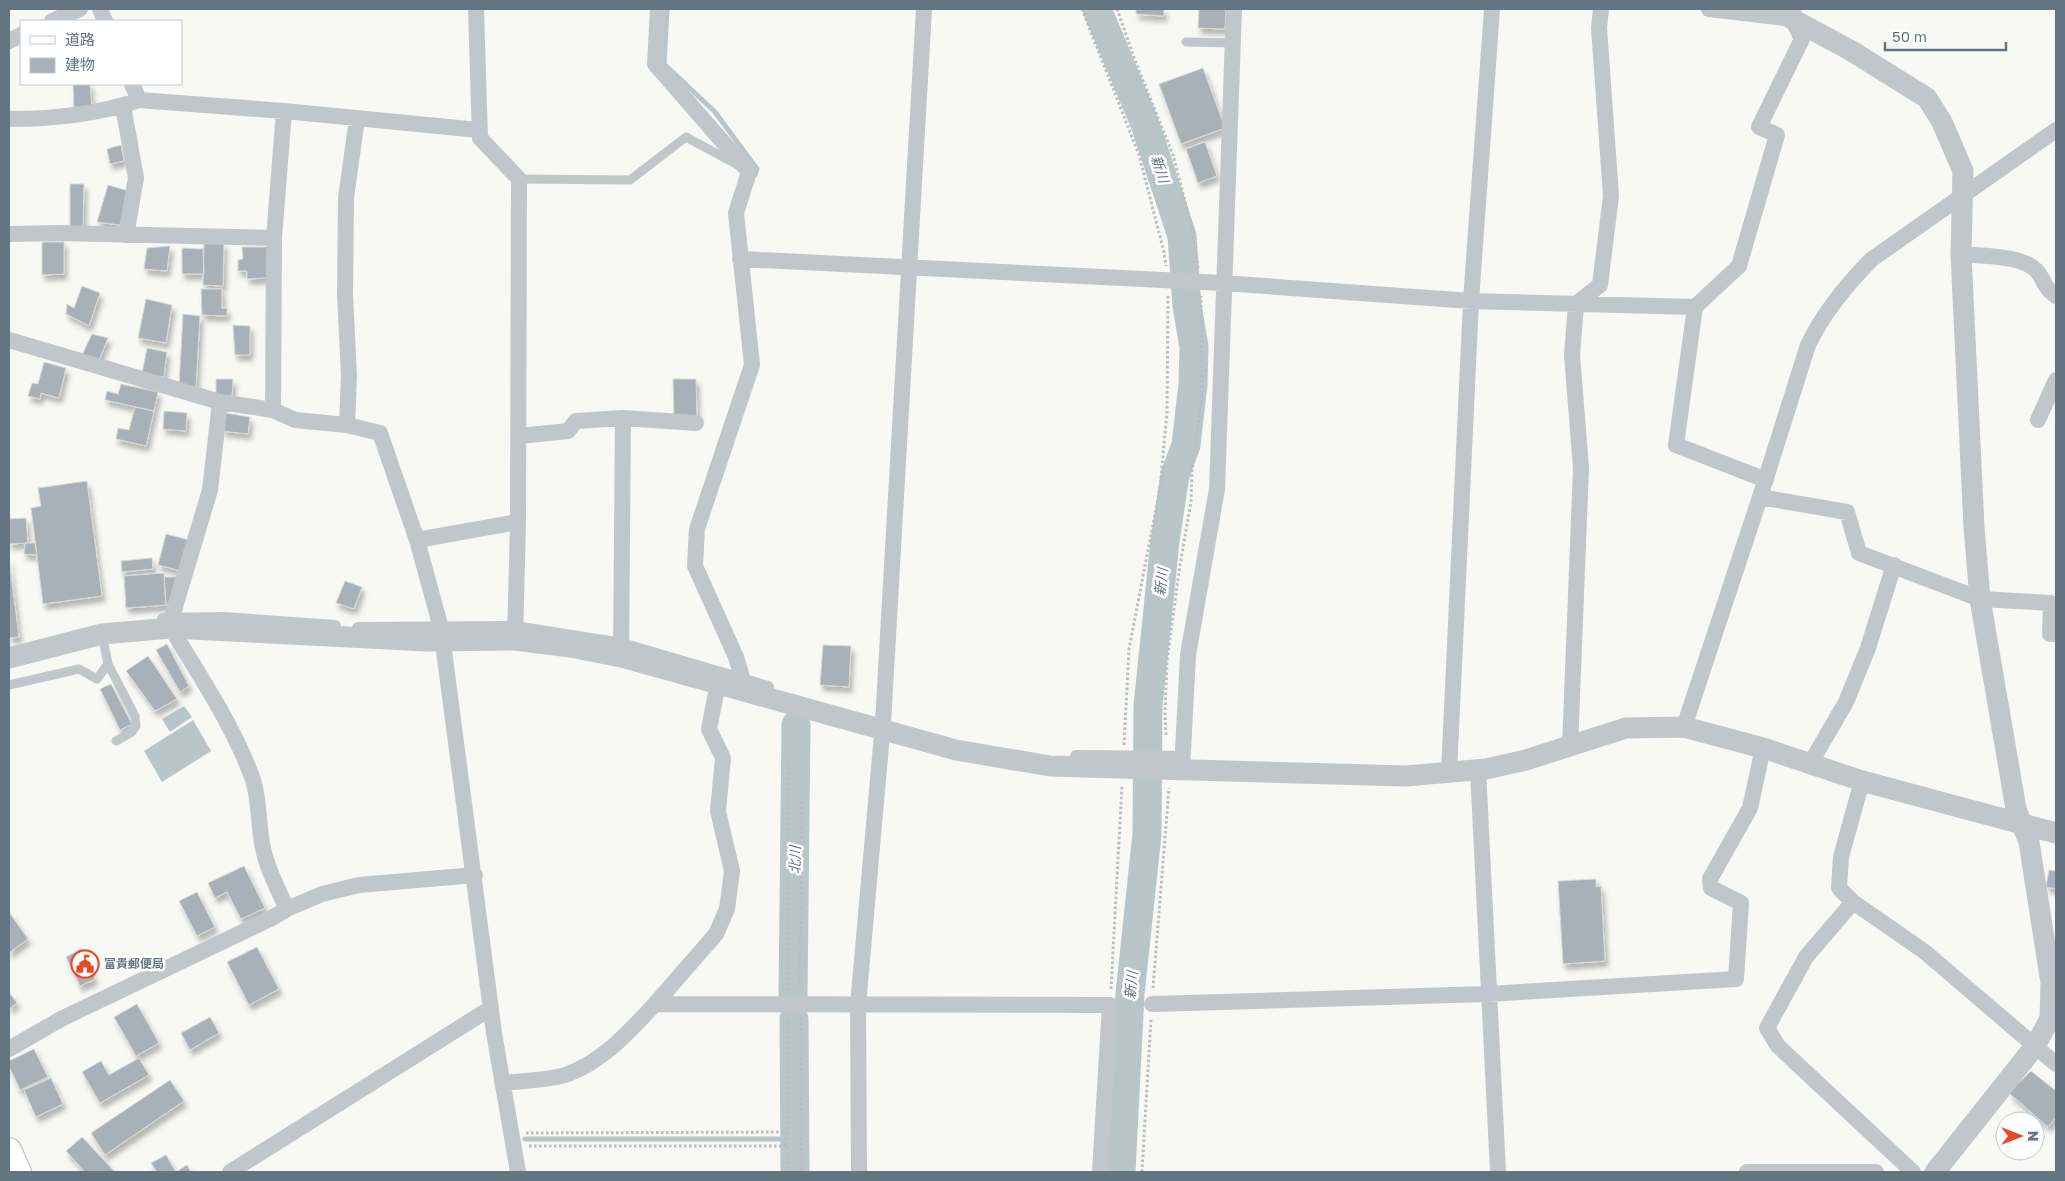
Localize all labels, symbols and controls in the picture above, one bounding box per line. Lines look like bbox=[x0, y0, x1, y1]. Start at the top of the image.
legend bbox=[20, 20, 182, 85]
scale bar bbox=[1885, 20, 2006, 52]
text: 50 m bbox=[1892, 27, 1927, 45]
text: 道路 bbox=[65, 30, 95, 48]
text: 建物 bbox=[65, 55, 95, 73]
water label: 新川 bbox=[1148, 153, 1174, 187]
water label: 新川 bbox=[1151, 565, 1171, 597]
water label: 北川 bbox=[786, 844, 803, 874]
public building icon: 富貴郵便局 bbox=[70, 949, 100, 979]
place label: 富貴郵便局 bbox=[104, 956, 164, 971]
water label: 新川 bbox=[1121, 968, 1140, 1000]
north arrow bbox=[1995, 1111, 2045, 1161]
text: N bbox=[2025, 1131, 2042, 1141]

